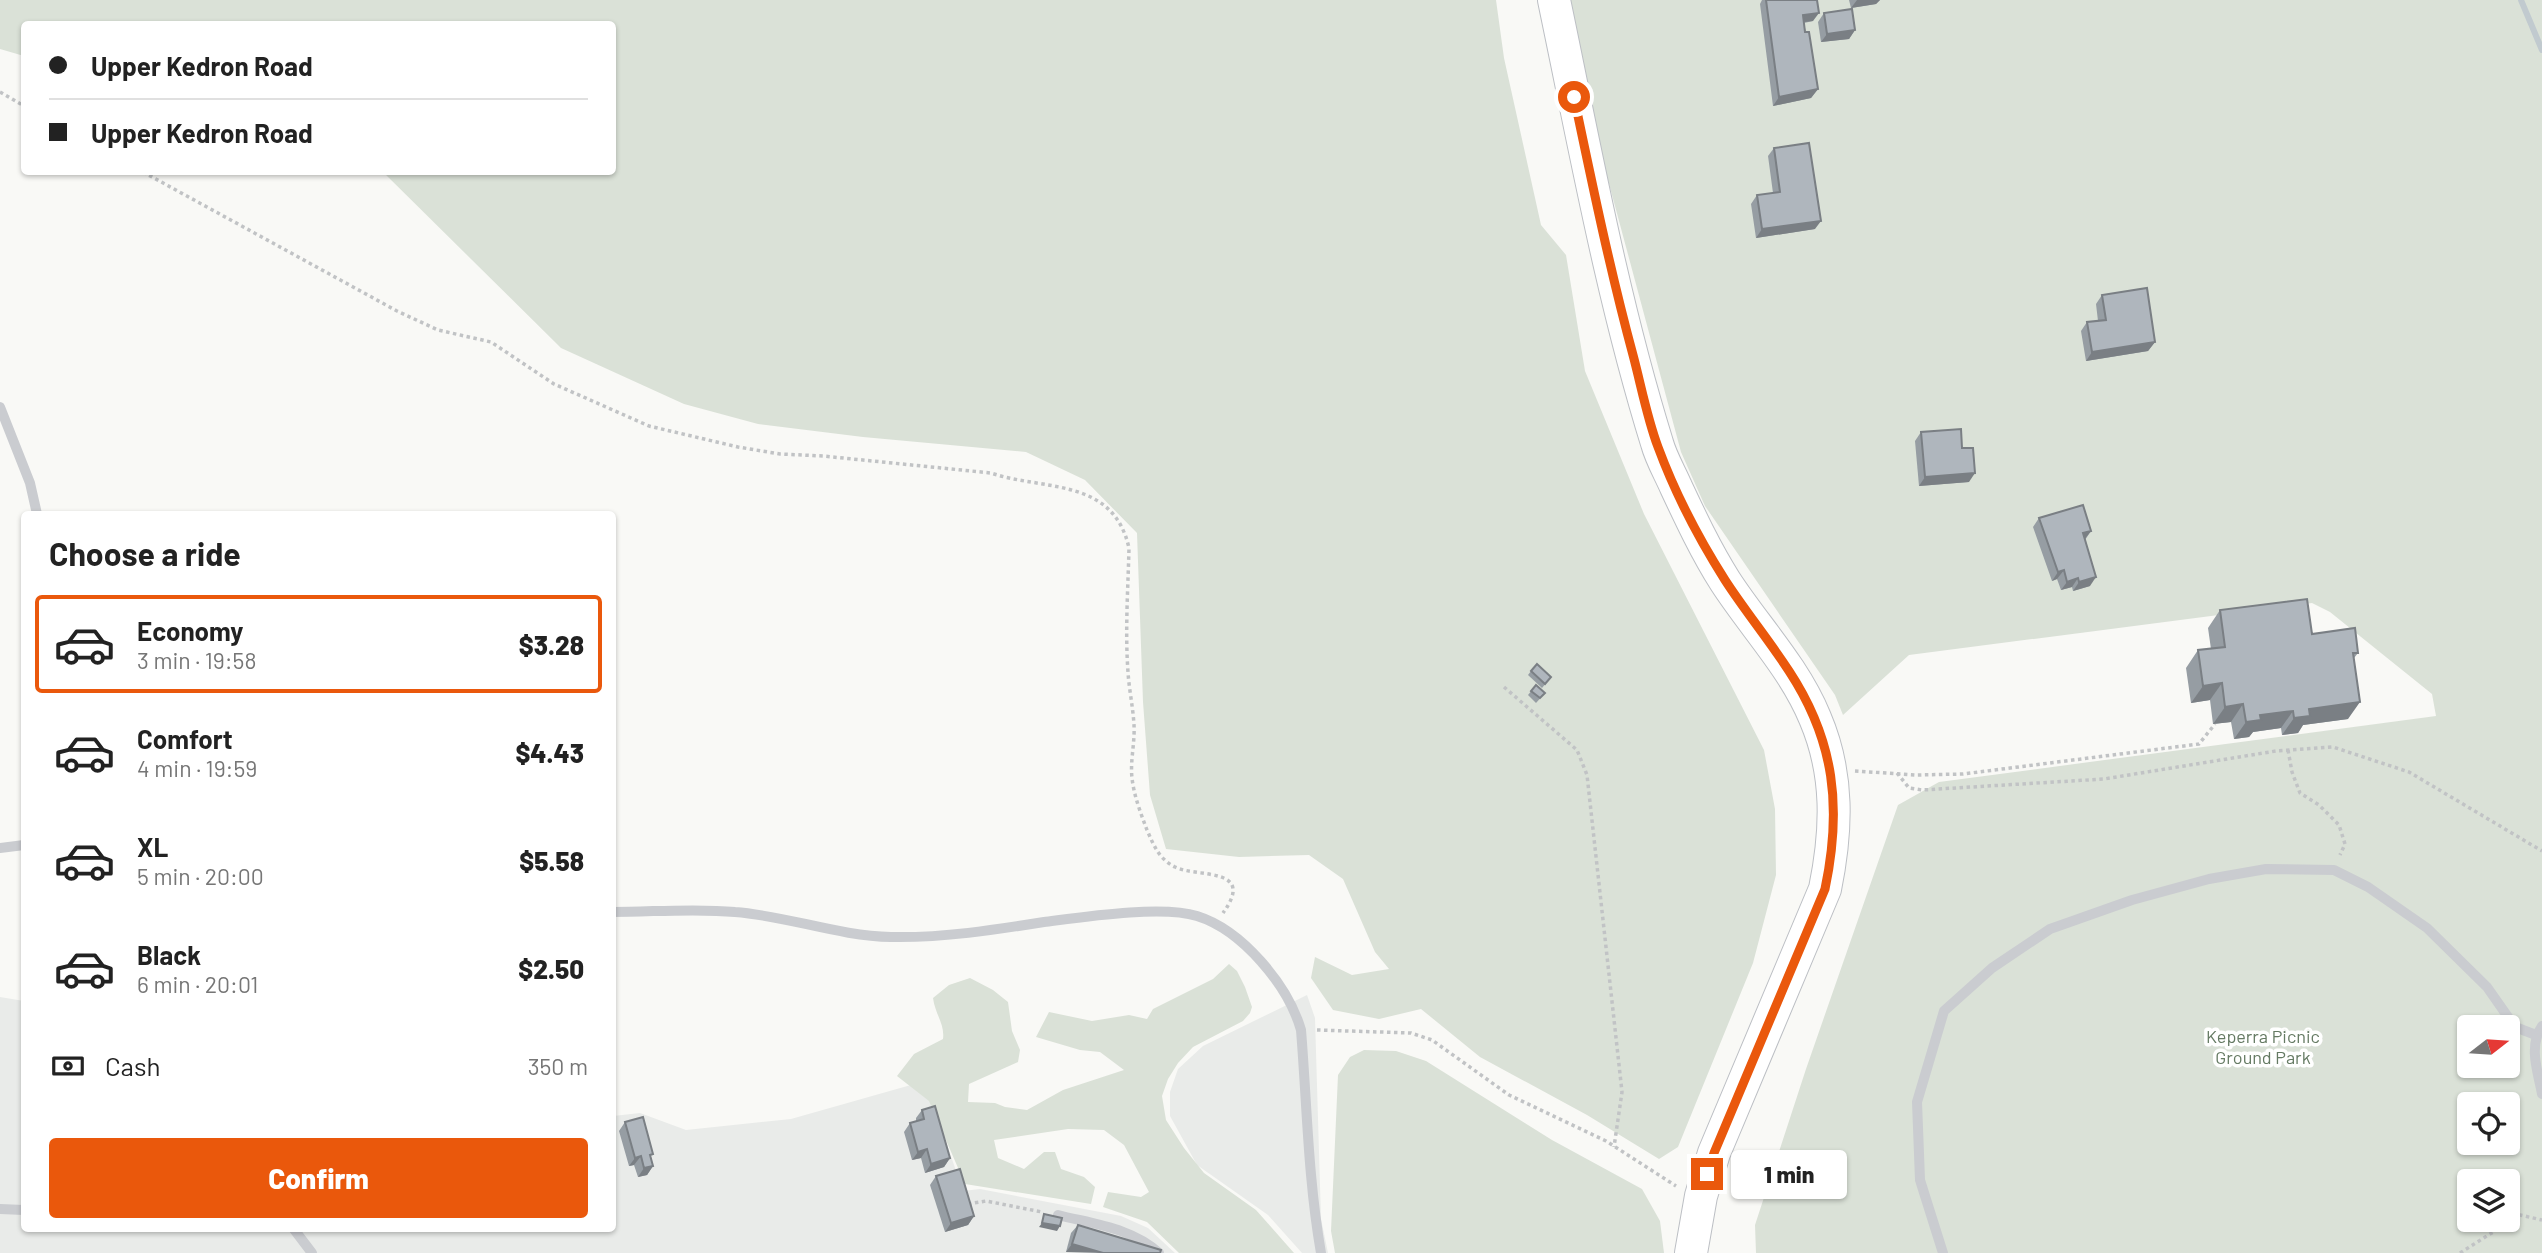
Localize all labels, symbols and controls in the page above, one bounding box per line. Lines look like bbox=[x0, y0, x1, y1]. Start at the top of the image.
text: Upper Kedron Road bbox=[91, 50, 313, 81]
route start bbox=[1558, 81, 1590, 113]
text: Upper Kedron Road bbox=[91, 117, 313, 148]
text: Choose a ride bbox=[49, 534, 241, 572]
icon: car bbox=[53, 613, 116, 676]
text: Economy bbox=[137, 615, 243, 646]
text: $3.28 bbox=[519, 629, 584, 660]
text: 3 min · 19:58 bbox=[137, 646, 256, 674]
icon: car bbox=[53, 721, 116, 784]
text: Comfort bbox=[137, 723, 233, 754]
text: $4.43 bbox=[515, 737, 584, 768]
text: 4 min · 19:59 bbox=[137, 754, 257, 782]
icon: car bbox=[53, 829, 116, 892]
text: XL bbox=[137, 831, 168, 862]
text: $5.58 bbox=[519, 845, 584, 876]
text: 5 min · 20:00 bbox=[137, 862, 264, 890]
icon: car bbox=[53, 937, 116, 1000]
text: Black bbox=[137, 939, 201, 970]
text: $2.50 bbox=[518, 953, 584, 984]
text: 6 min · 20:01 bbox=[137, 970, 258, 998]
north arrow bbox=[2457, 1015, 2520, 1078]
map controls bbox=[2457, 1015, 2520, 1232]
park label: Keperra Picnic Ground Park bbox=[2206, 1025, 2320, 1068]
icon: cash bbox=[49, 1047, 87, 1085]
text: Cash bbox=[105, 1050, 160, 1081]
text: 350 m bbox=[528, 1052, 588, 1080]
button: locate bbox=[2457, 1092, 2520, 1155]
button: Confirm bbox=[49, 1138, 588, 1218]
callout: 1 min bbox=[1732, 1150, 1847, 1198]
route end bbox=[1691, 1158, 1723, 1190]
text: 1 min bbox=[1764, 1160, 1814, 1188]
button: layers bbox=[2457, 1169, 2520, 1232]

